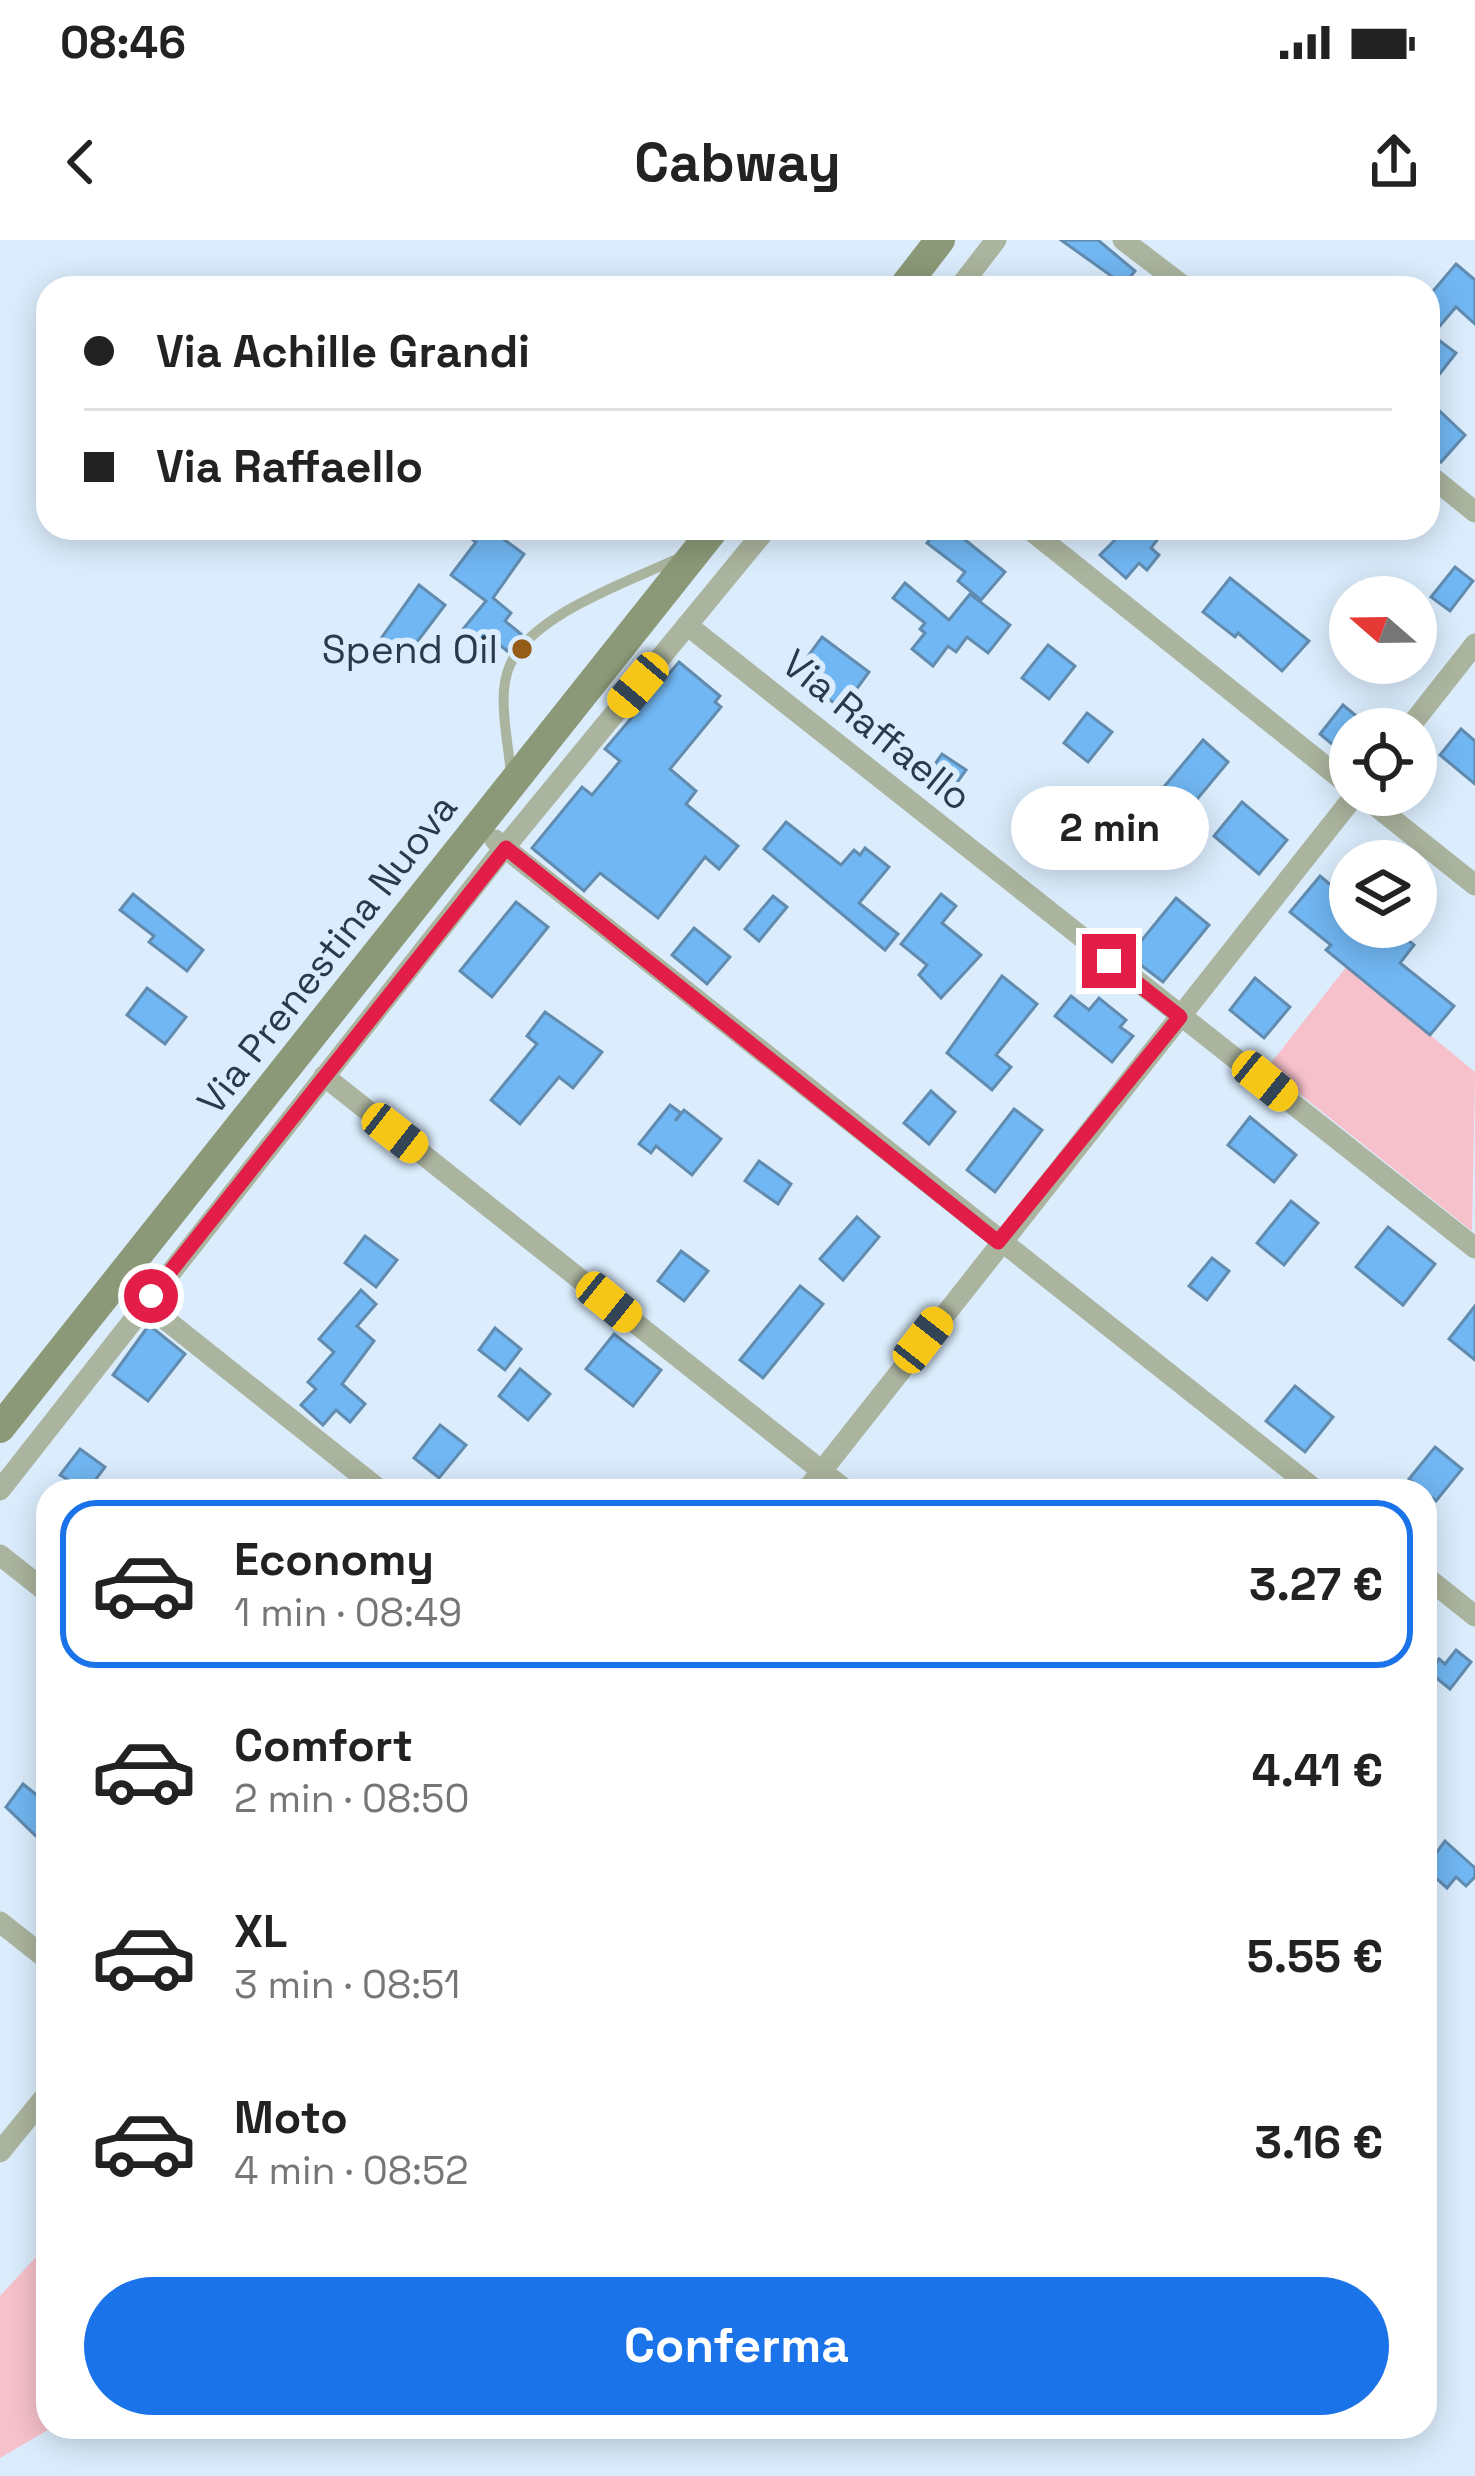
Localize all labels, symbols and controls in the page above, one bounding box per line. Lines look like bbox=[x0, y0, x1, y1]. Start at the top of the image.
text: 08:46 bbox=[60, 14, 186, 71]
text: Cabway bbox=[634, 128, 841, 197]
icon: back bbox=[48, 129, 114, 195]
icon: share bbox=[1361, 129, 1427, 195]
text: Via Achille Grandi bbox=[156, 323, 530, 380]
text: Via Raffaello bbox=[156, 438, 423, 495]
north arrow bbox=[1329, 576, 1437, 684]
map controls bbox=[1329, 576, 1437, 948]
place label: Spend Oil bbox=[322, 625, 498, 674]
marker: Spend Oil bbox=[509, 636, 535, 662]
street label: Via Raffaello bbox=[772, 639, 982, 821]
car bbox=[601, 646, 675, 724]
button: locate bbox=[1329, 708, 1437, 816]
street label: Via Prenestina Nuova bbox=[187, 784, 467, 1124]
callout: 2 min bbox=[1010, 787, 1208, 871]
text: 2 min bbox=[1060, 803, 1160, 852]
button: layers bbox=[1329, 840, 1437, 948]
route end bbox=[1082, 934, 1136, 988]
car bbox=[1226, 1044, 1304, 1118]
car bbox=[356, 1097, 434, 1169]
car bbox=[570, 1265, 648, 1339]
route start bbox=[124, 1269, 178, 1323]
car bbox=[887, 1301, 959, 1379]
icon: car bbox=[90, 1530, 198, 1638]
text: Economy bbox=[234, 1531, 434, 1588]
text: 3.27 € bbox=[1249, 1556, 1383, 1613]
text: 1 min · 08:49 bbox=[234, 1588, 462, 1637]
icon: car bbox=[90, 1716, 198, 1824]
text: Comfort bbox=[234, 1717, 413, 1774]
text: 4.41 € bbox=[1252, 1742, 1383, 1799]
text: 2 min · 08:50 bbox=[234, 1774, 469, 1823]
icon: car bbox=[90, 1902, 198, 2010]
text: XL bbox=[234, 1903, 287, 1960]
text: 5.55 € bbox=[1247, 1928, 1383, 1985]
text: 3 min · 08:51 bbox=[234, 1960, 460, 2009]
icon: car bbox=[90, 2088, 198, 2196]
text: Moto bbox=[234, 2089, 348, 2146]
text: 3.16 € bbox=[1254, 2114, 1383, 2171]
text: 4 min · 08:52 bbox=[234, 2146, 468, 2195]
button: Conferma bbox=[84, 2277, 1389, 2415]

